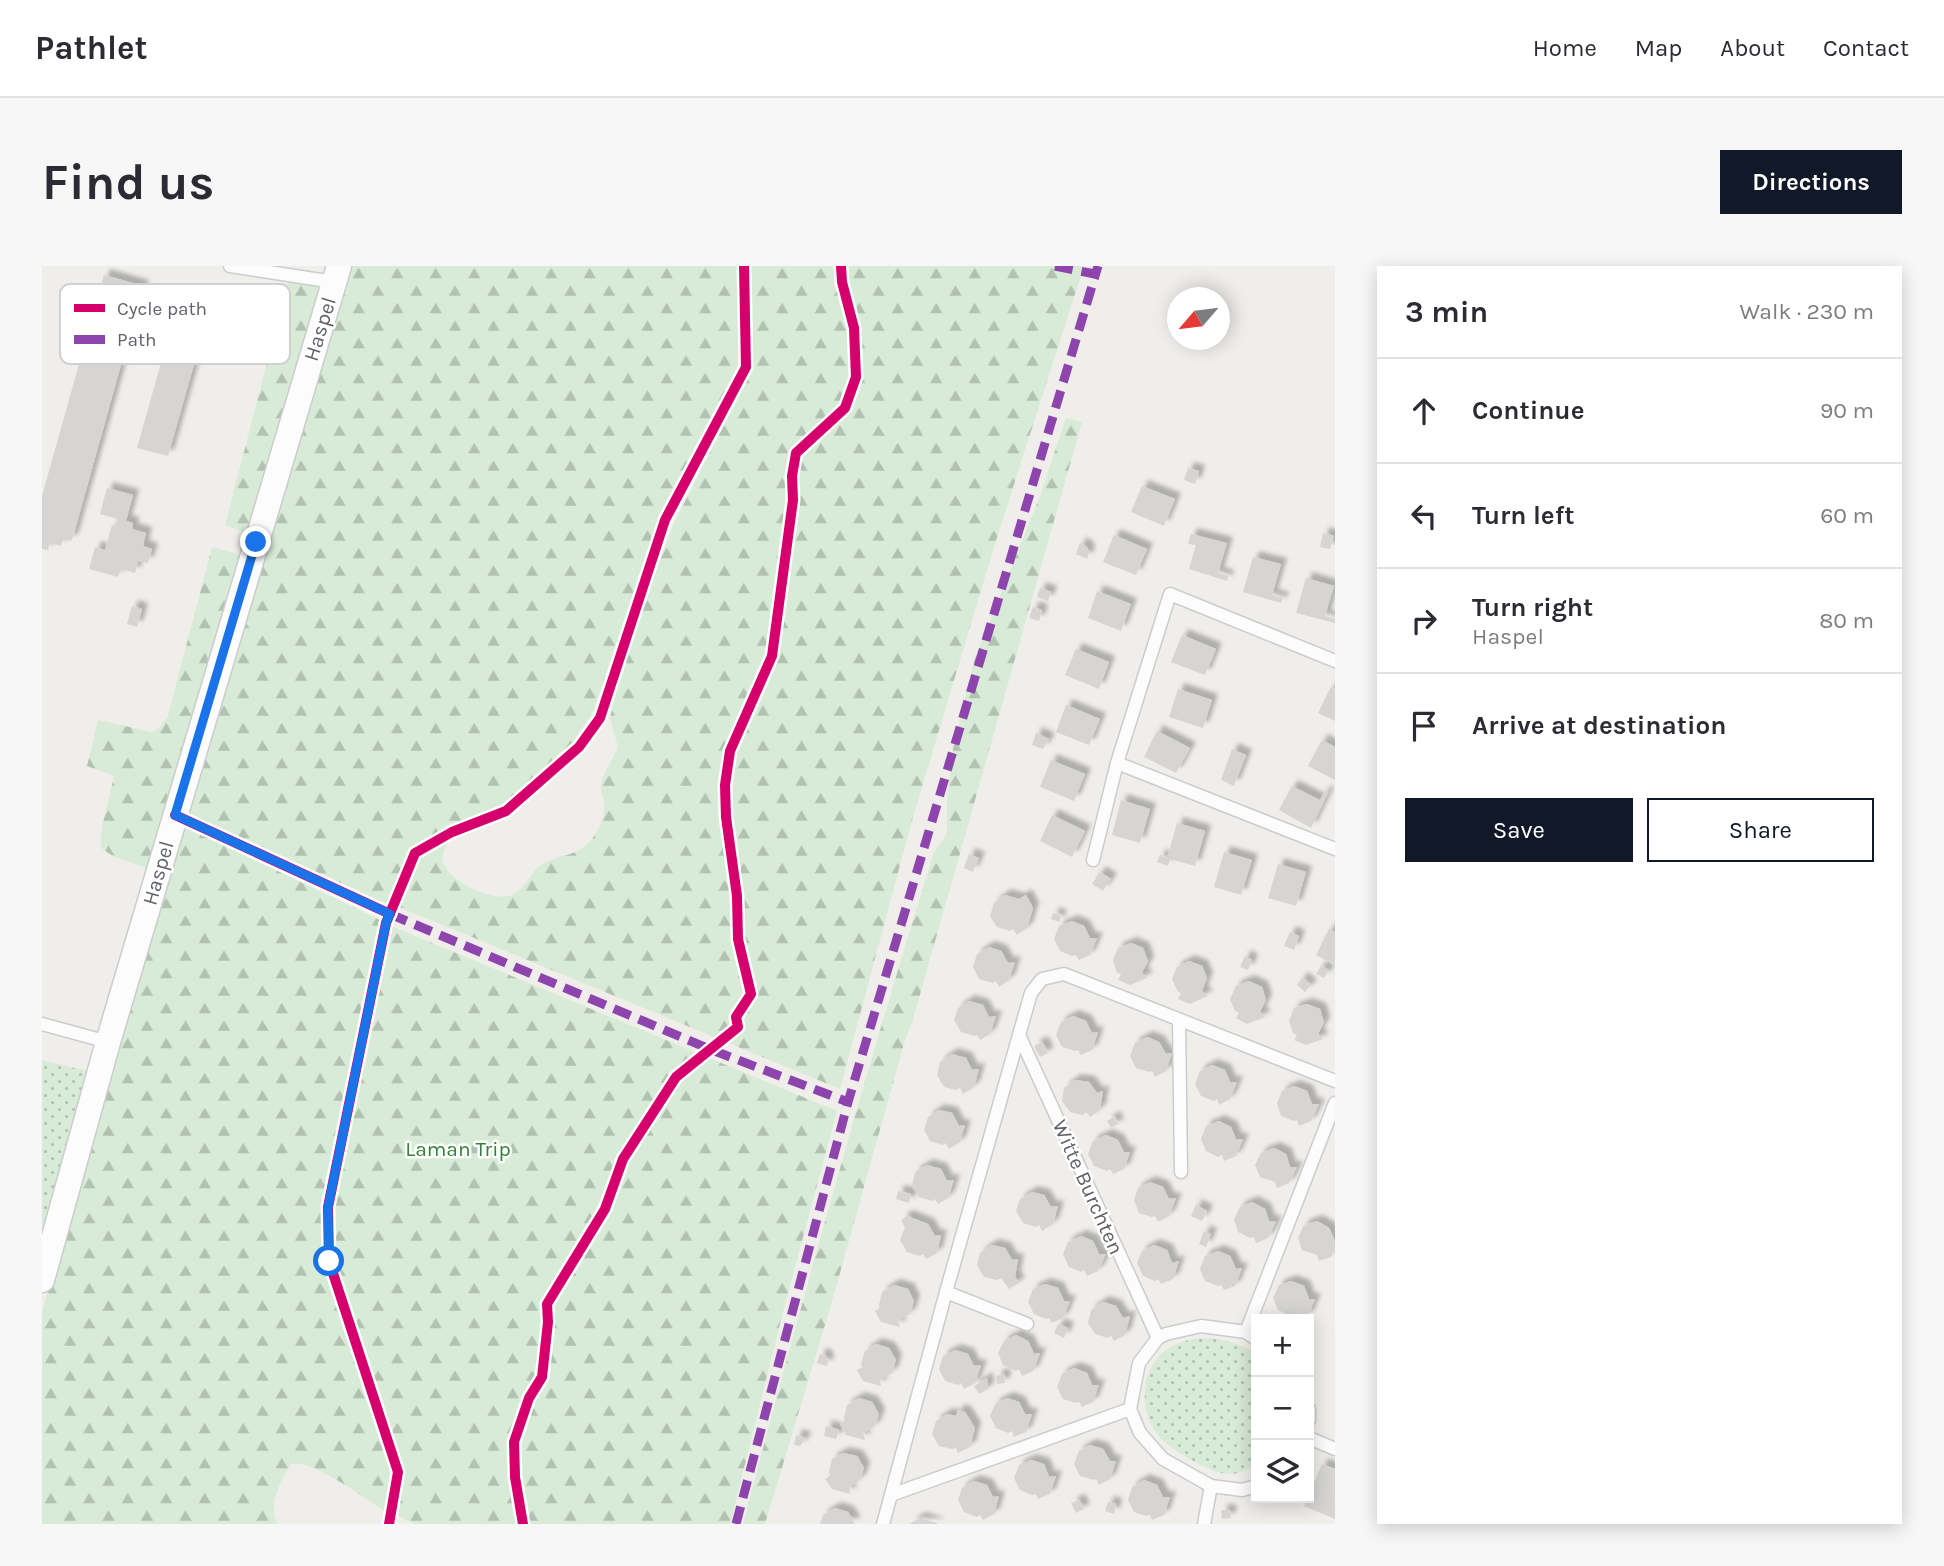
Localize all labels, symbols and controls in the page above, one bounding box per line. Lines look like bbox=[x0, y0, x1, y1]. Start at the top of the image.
text: Pathlet bbox=[35, 29, 148, 67]
text: Home bbox=[1533, 34, 1597, 62]
text: Map bbox=[1635, 34, 1682, 62]
text: About bbox=[1720, 34, 1785, 62]
text: Contact bbox=[1823, 34, 1909, 62]
button: Directions bbox=[1720, 150, 1902, 214]
text: Find us bbox=[42, 154, 214, 211]
legend bbox=[60, 284, 290, 364]
north arrow bbox=[1167, 287, 1230, 350]
street label: Haspel bbox=[299, 294, 341, 364]
text: 3 min bbox=[1405, 294, 1488, 330]
text: Cycle path bbox=[117, 298, 207, 320]
text: Walk · 230 m bbox=[1740, 298, 1874, 325]
text: Path bbox=[117, 329, 157, 351]
icon: ahead bbox=[1405, 392, 1443, 430]
text: Continue bbox=[1472, 395, 1584, 426]
text: 90 m bbox=[1820, 397, 1874, 424]
icon: left bbox=[1405, 497, 1443, 535]
text: Turn left bbox=[1472, 500, 1574, 531]
text: 60 m bbox=[1820, 502, 1874, 529]
route end bbox=[240, 526, 271, 557]
text: Turn right bbox=[1472, 592, 1593, 623]
icon: right bbox=[1405, 602, 1443, 640]
text: 80 m bbox=[1819, 607, 1874, 634]
text: Haspel bbox=[1472, 623, 1544, 650]
icon: arrive bbox=[1405, 707, 1443, 745]
text: Arrive at destination bbox=[1472, 710, 1726, 741]
button: Save bbox=[1405, 798, 1633, 862]
button: Share bbox=[1647, 798, 1874, 862]
street label: Haspel bbox=[137, 838, 179, 908]
street label: Witte Burchten bbox=[1048, 1116, 1128, 1258]
park label: Laman Trip bbox=[405, 1137, 511, 1161]
route start bbox=[313, 1245, 344, 1276]
map controls bbox=[1251, 1314, 1314, 1503]
button: + bbox=[1251, 1314, 1314, 1377]
button: − bbox=[1251, 1377, 1314, 1440]
button: layers bbox=[1251, 1440, 1314, 1503]

